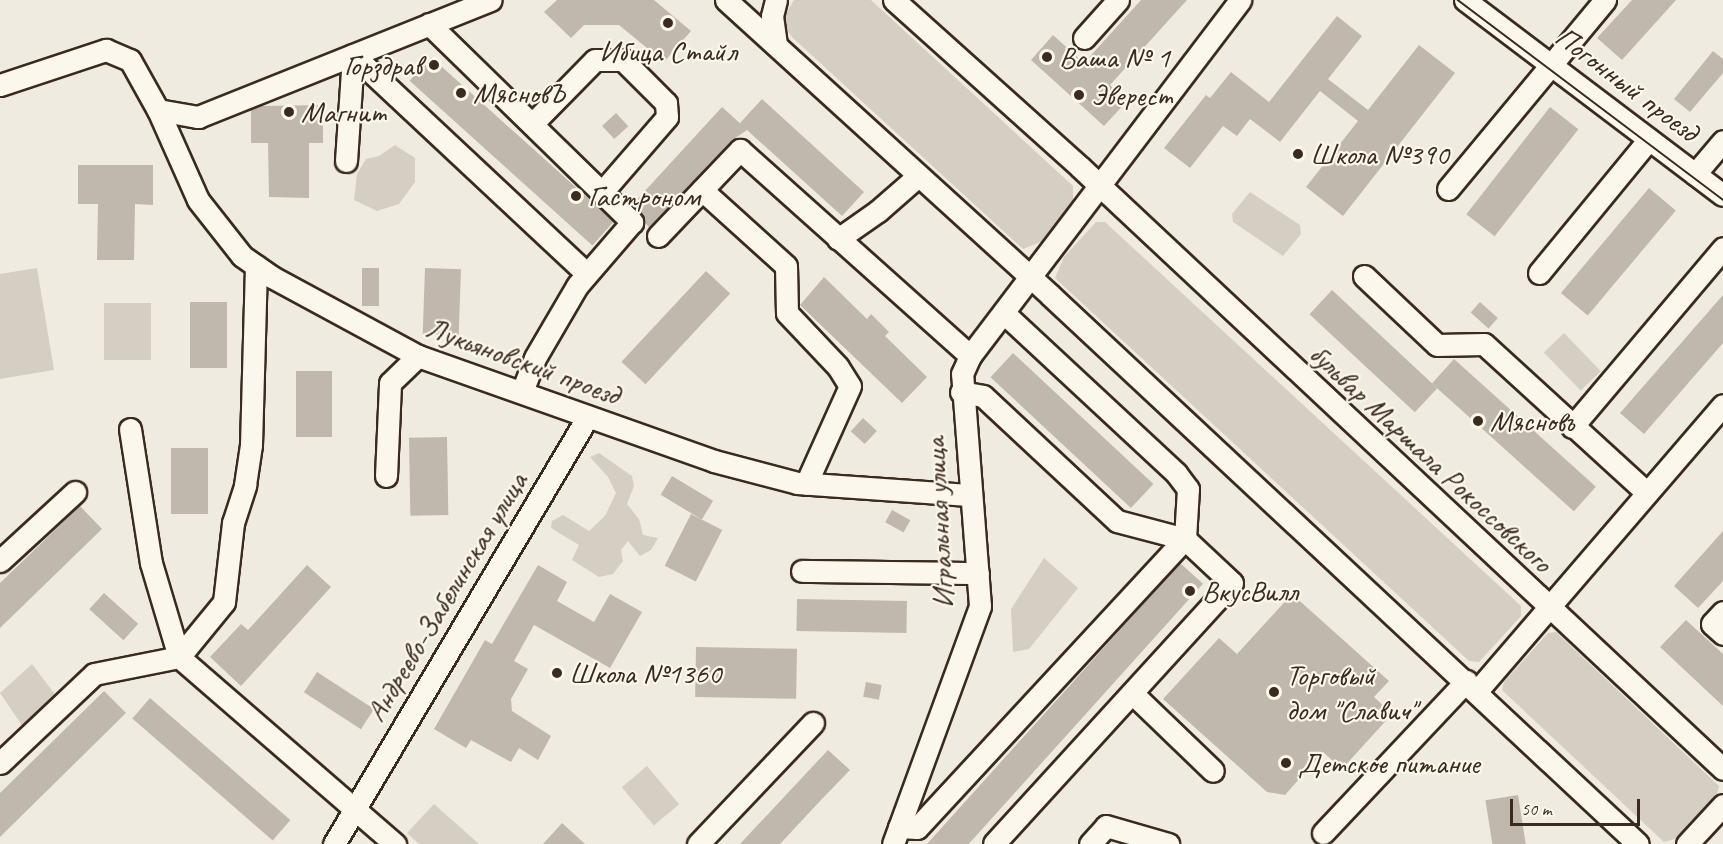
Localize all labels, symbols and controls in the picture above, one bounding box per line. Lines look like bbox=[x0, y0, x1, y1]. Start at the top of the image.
marker: Ибица Стайл bbox=[661, 16, 675, 30]
street label: Погонный проезд bbox=[1548, 18, 1706, 150]
place label: Ибица Стайл bbox=[599, 33, 737, 69]
place label: Ваша № 1 bbox=[1059, 39, 1170, 75]
place label: Горздрав bbox=[344, 47, 422, 83]
marker: Ваша № 1 bbox=[1040, 50, 1054, 64]
marker: Горздрав bbox=[427, 58, 441, 72]
place label: МясновЪ bbox=[473, 75, 565, 111]
place label: Эверест bbox=[1091, 77, 1172, 113]
marker: МясновЪ bbox=[454, 86, 468, 100]
marker: Эверест bbox=[1072, 88, 1086, 102]
place label: Магнит bbox=[301, 94, 386, 130]
marker: Магнит bbox=[282, 105, 296, 119]
place label: Школа №390 bbox=[1310, 136, 1449, 172]
marker: Школа №390 bbox=[1291, 147, 1305, 161]
place label: Гастроном bbox=[588, 178, 700, 214]
marker: Гастроном bbox=[569, 189, 583, 203]
street label: Лукьяновский проезд bbox=[421, 309, 625, 413]
street label: бульвар Маршала Рокоссовского bbox=[1303, 337, 1559, 579]
place label: Мясновъ bbox=[1490, 403, 1575, 439]
marker: Мясновъ bbox=[1471, 414, 1485, 428]
street label: Игральная улица bbox=[917, 436, 961, 610]
street label: Андреево-Забелинская улица bbox=[357, 465, 535, 729]
place label: ВкусВилл bbox=[1202, 573, 1298, 609]
marker: ВкусВилл bbox=[1183, 584, 1197, 598]
place label: Школа №1360 bbox=[569, 655, 721, 691]
place label: Торговый дом "Славич" bbox=[1286, 657, 1416, 728]
marker: Школа №1360 bbox=[550, 666, 564, 680]
marker: Торговый дом "Славич" bbox=[1267, 685, 1281, 699]
place label: Детское питание bbox=[1298, 745, 1479, 781]
marker: Детское питание bbox=[1279, 756, 1293, 770]
scale bar bbox=[1513, 787, 1644, 825]
text: 50 m bbox=[1521, 798, 1552, 820]

